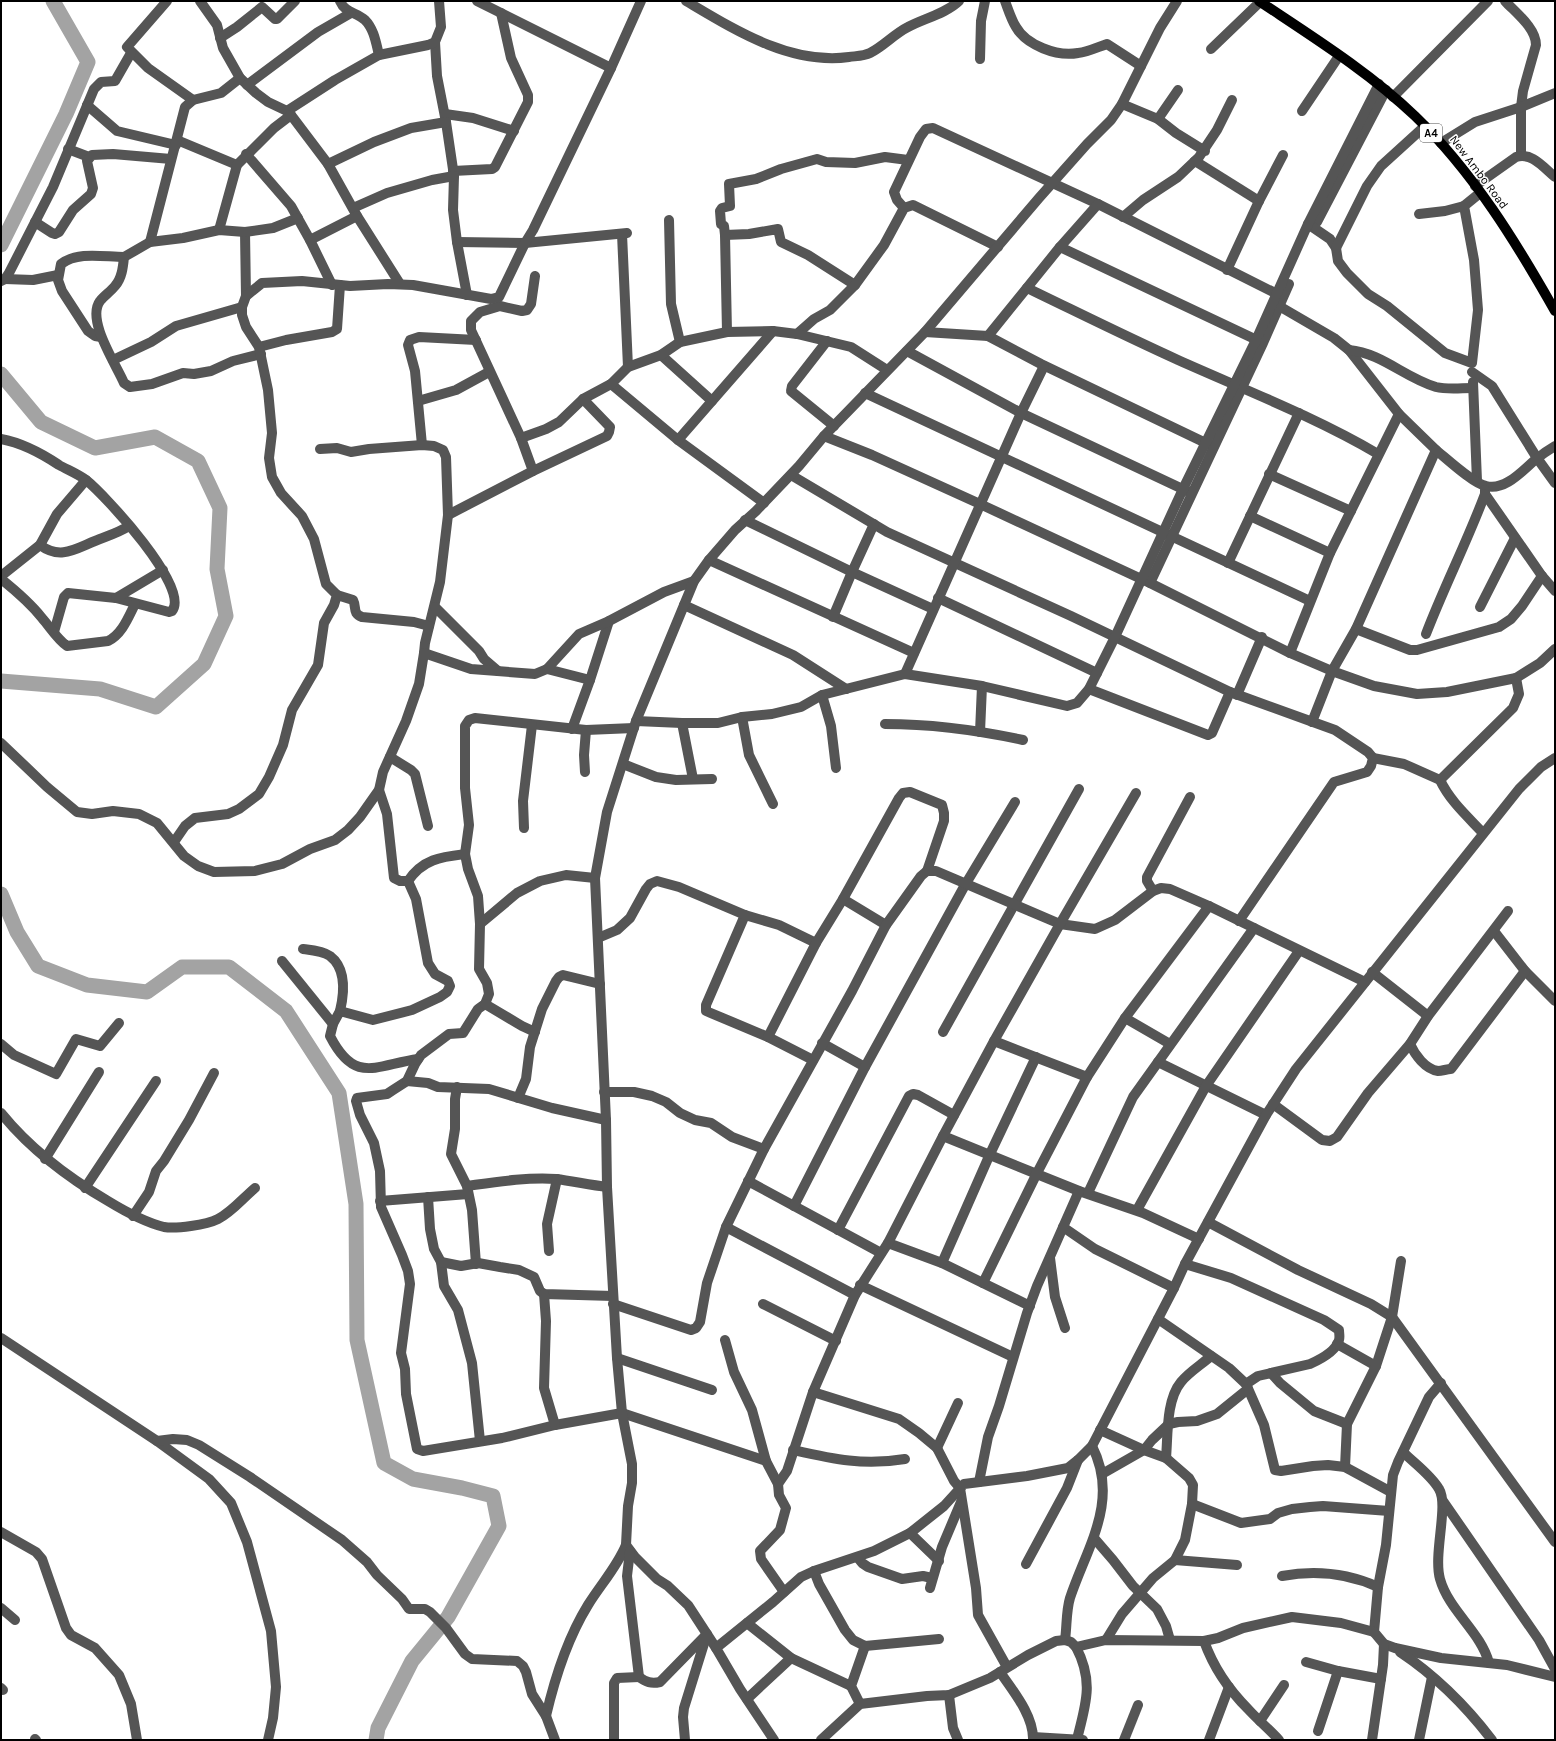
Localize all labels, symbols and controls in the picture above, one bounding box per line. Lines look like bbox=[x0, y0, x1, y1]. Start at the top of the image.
road number: A4 bbox=[1420, 124, 1442, 142]
street label: New Ambo Road bbox=[1447, 133, 1511, 211]

